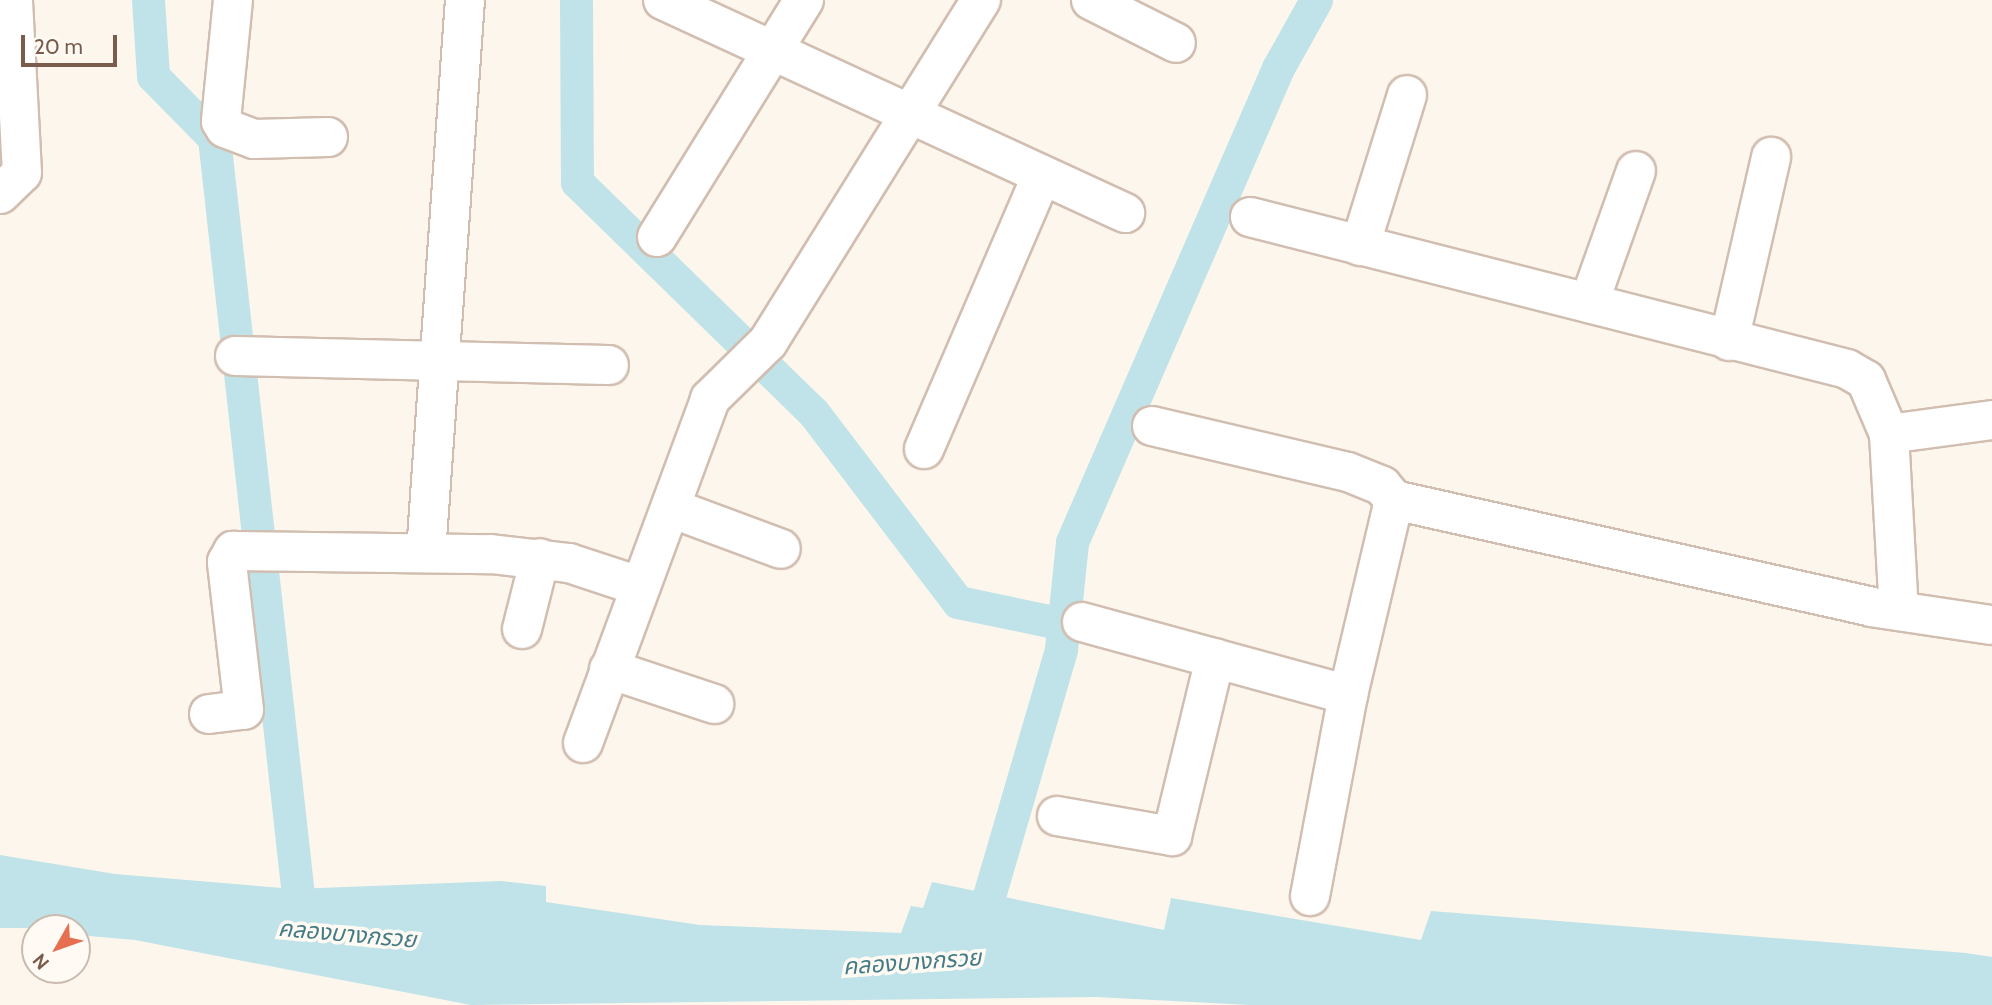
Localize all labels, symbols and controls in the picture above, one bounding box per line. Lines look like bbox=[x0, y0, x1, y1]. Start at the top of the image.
scale bar bbox=[24, 21, 121, 65]
text: 20 m bbox=[34, 34, 83, 59]
north arrow bbox=[21, 914, 91, 984]
water label: คลองบางกรวย bbox=[277, 914, 417, 954]
water label: คลองบางกรวย bbox=[842, 943, 982, 981]
text: N bbox=[28, 949, 54, 974]

